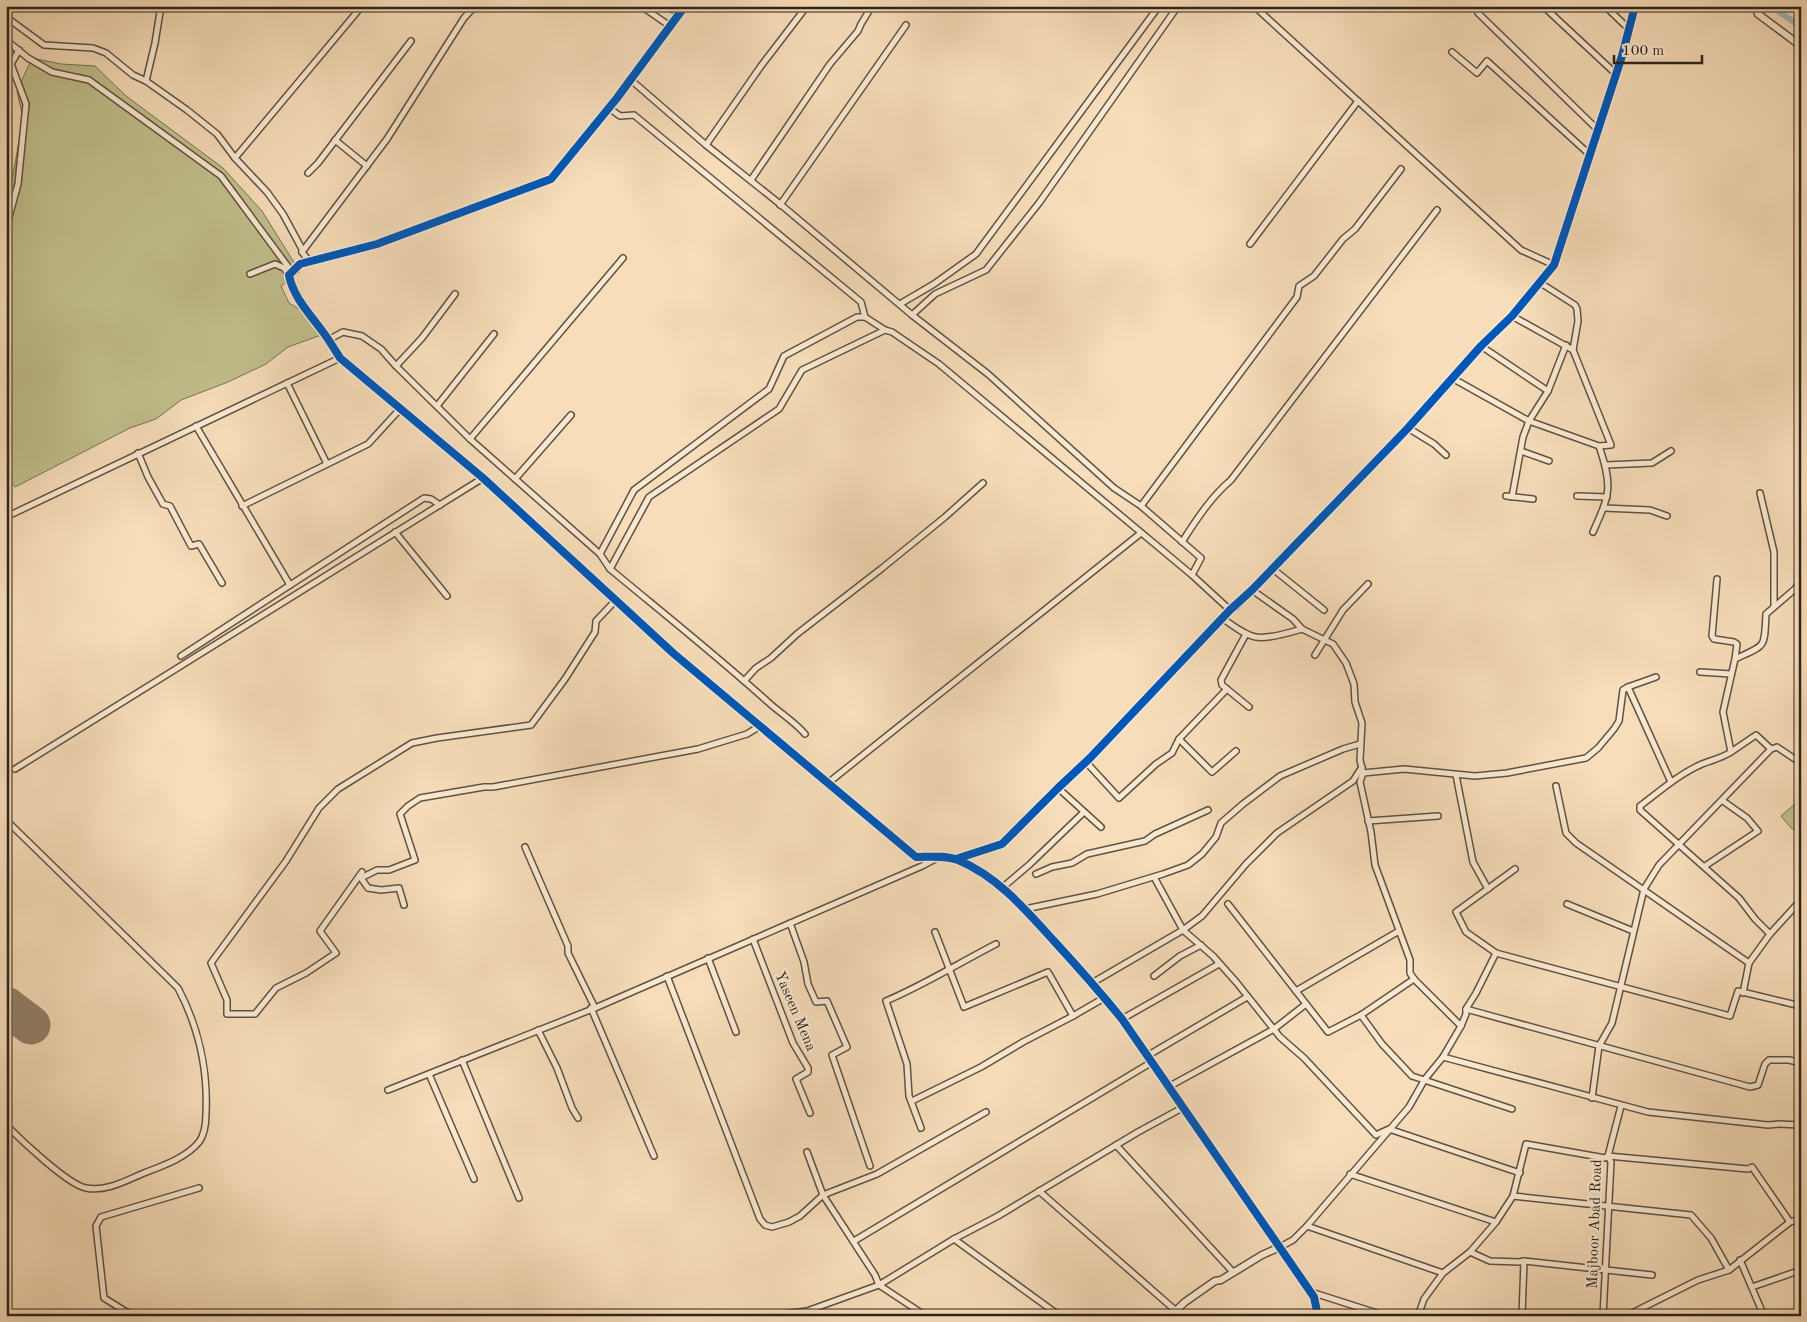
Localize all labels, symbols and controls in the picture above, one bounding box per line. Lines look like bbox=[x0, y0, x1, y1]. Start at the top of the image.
scale bar bbox=[1614, 32, 1702, 64]
text: 100 m bbox=[1622, 44, 1664, 59]
street label: Yaseen Mena bbox=[771, 970, 818, 1054]
street label: Majboor Abad Road bbox=[1586, 1159, 1605, 1289]

